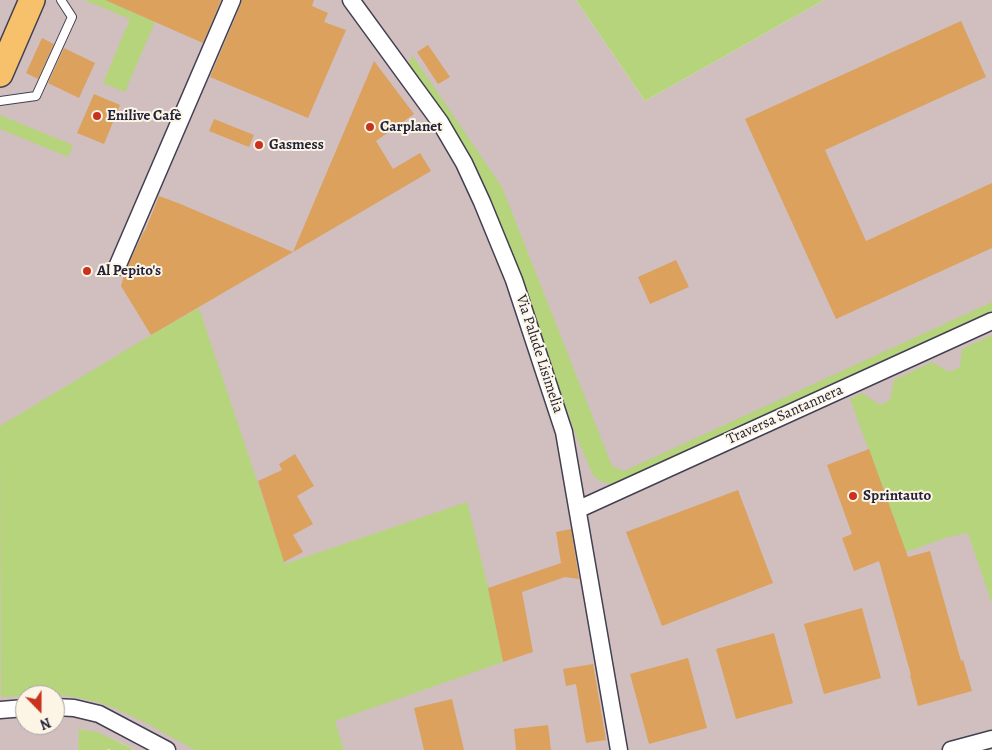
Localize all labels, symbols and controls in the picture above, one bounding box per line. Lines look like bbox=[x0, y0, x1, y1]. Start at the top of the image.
place label: Enilive Cafè bbox=[107, 107, 181, 125]
marker: Enilive Cafè bbox=[91, 110, 103, 122]
place label: Carplanet bbox=[380, 118, 442, 136]
marker: Carplanet bbox=[364, 121, 376, 133]
place label: Gasmess bbox=[269, 136, 324, 154]
marker: Gasmess bbox=[253, 139, 265, 151]
place label: Al Pepito's bbox=[97, 262, 161, 280]
marker: Al Pepito's bbox=[81, 265, 93, 277]
street label: Via Palude Lisimelia bbox=[511, 293, 567, 415]
street label: Traversa Santannera bbox=[724, 381, 846, 449]
place label: Sprintauto bbox=[863, 487, 931, 505]
marker: Sprintauto bbox=[847, 490, 859, 502]
north arrow bbox=[15, 685, 65, 735]
text: N bbox=[37, 713, 54, 734]

